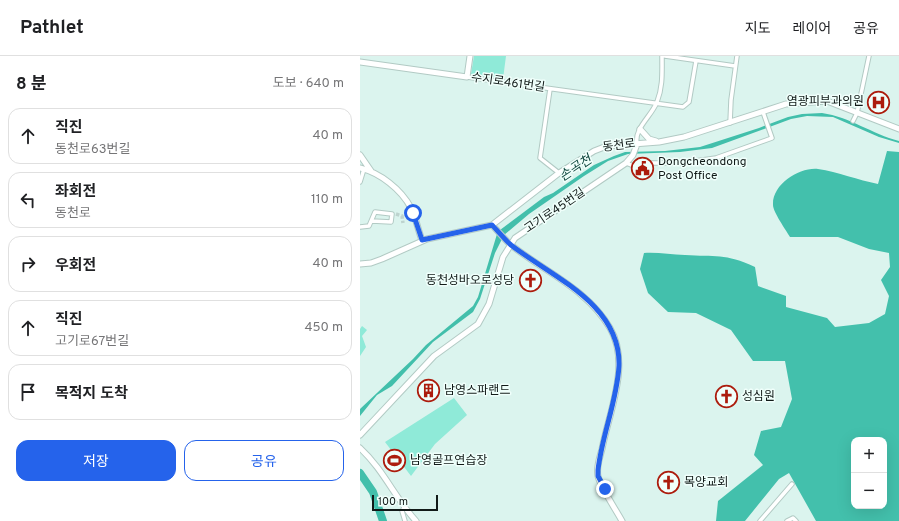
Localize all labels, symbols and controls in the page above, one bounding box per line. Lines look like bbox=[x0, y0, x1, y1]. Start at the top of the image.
text: Pathlet bbox=[20, 16, 84, 40]
text: 지도 bbox=[745, 21, 771, 38]
text: 레이어 bbox=[793, 21, 831, 38]
text: 공유 bbox=[853, 21, 879, 38]
street label: 수지로461번길 bbox=[470, 70, 546, 96]
text: 8 분 bbox=[16, 74, 47, 96]
text: 도보 · 640 m bbox=[273, 76, 344, 92]
hospital icon: 염광피부과의원 bbox=[866, 89, 892, 115]
place label: 염광피부과의원 bbox=[787, 94, 864, 110]
text: 직진 bbox=[55, 119, 83, 138]
icon: ahead bbox=[17, 125, 39, 147]
text: 40 m bbox=[313, 128, 343, 144]
street label: 동천로 bbox=[602, 136, 636, 156]
text: 동천로63번길 bbox=[55, 142, 130, 158]
water label: 손곡천 bbox=[557, 152, 596, 186]
place label: Dongcheondong Post Office bbox=[658, 154, 747, 184]
public building icon: Dongcheondong Post Office bbox=[630, 156, 656, 182]
text: 좌회전 bbox=[55, 183, 96, 202]
street label: 고기로45번길 bbox=[521, 185, 589, 237]
icon: left bbox=[17, 189, 39, 211]
text: 110 m bbox=[311, 192, 343, 208]
route start bbox=[404, 204, 422, 222]
text: 동천로 bbox=[55, 206, 91, 222]
icon: right bbox=[17, 253, 39, 275]
text: 40 m bbox=[313, 256, 343, 272]
text: 우회전 bbox=[55, 257, 96, 276]
church icon: 동천성바오로성당 bbox=[517, 268, 543, 294]
place label: 동천성바오로성당 bbox=[426, 273, 514, 289]
text: 직진 bbox=[55, 311, 83, 330]
icon: ahead bbox=[17, 317, 39, 339]
text: 450 m bbox=[304, 320, 343, 336]
text: 고기로67번길 bbox=[55, 334, 129, 350]
building icon: 남영스파랜드 bbox=[416, 378, 442, 404]
icon: arrive bbox=[17, 381, 39, 403]
place label: 남영스파랜드 bbox=[444, 383, 510, 399]
church icon: 성심원 bbox=[713, 384, 739, 410]
text: 목적지 도착 bbox=[55, 385, 128, 404]
place label: 성심원 bbox=[742, 389, 775, 405]
map controls bbox=[851, 437, 887, 509]
button: + bbox=[851, 437, 887, 473]
button: 저장 bbox=[16, 440, 176, 481]
button: 공유 bbox=[184, 440, 344, 481]
sports icon: 남영골프연습장 bbox=[381, 448, 407, 474]
place label: 남영골프연습장 bbox=[410, 453, 487, 469]
church icon: 목양교회 bbox=[656, 470, 682, 496]
button: − bbox=[851, 473, 887, 509]
place label: 목양교회 bbox=[684, 475, 728, 491]
route end bbox=[596, 480, 614, 498]
scale bar bbox=[372, 493, 438, 512]
text: 100 m bbox=[378, 495, 408, 509]

